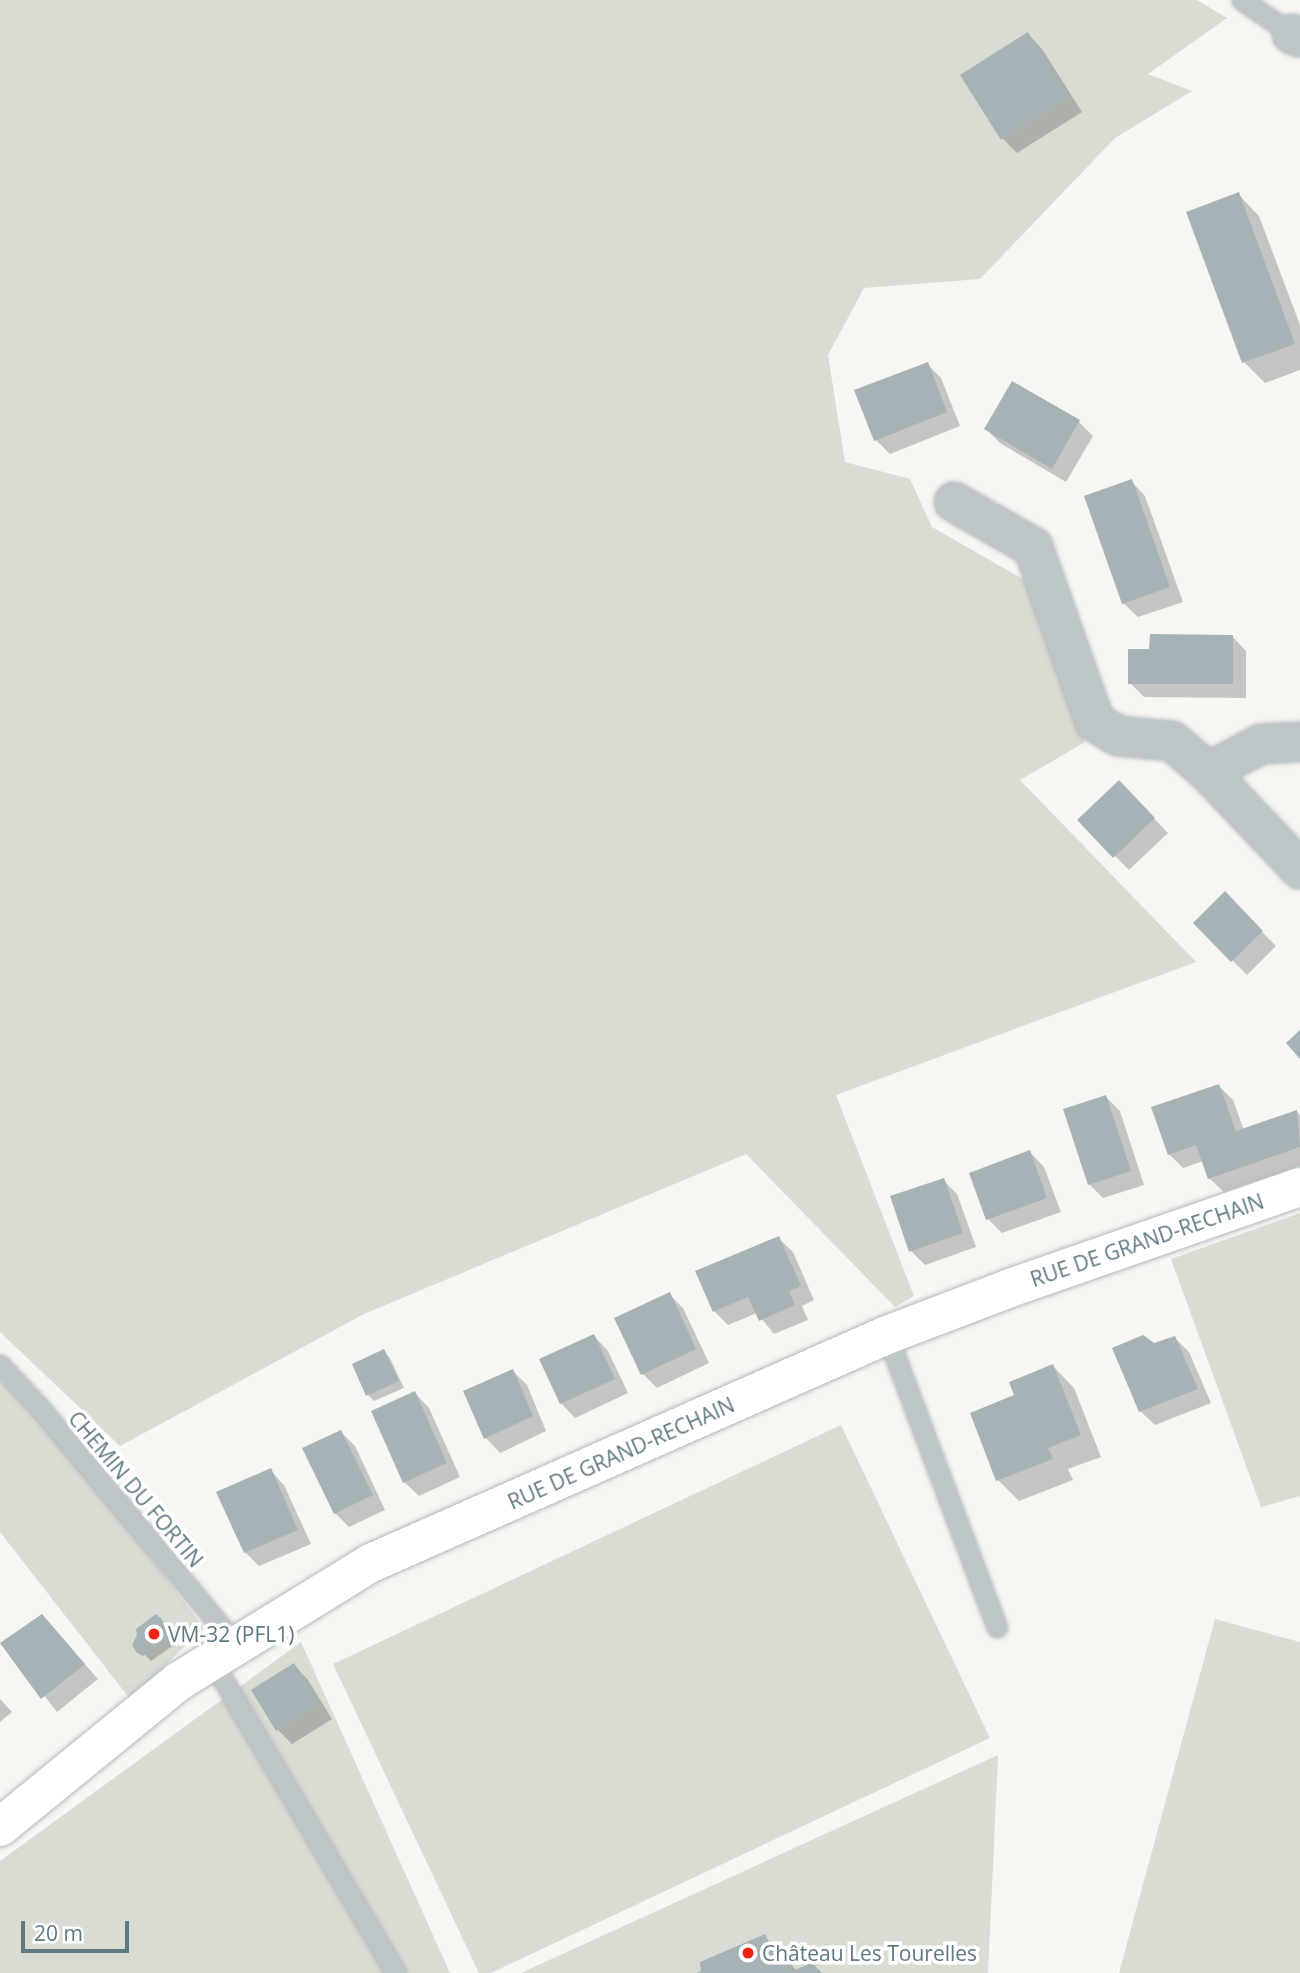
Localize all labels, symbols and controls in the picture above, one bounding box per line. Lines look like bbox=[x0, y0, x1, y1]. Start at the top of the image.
street label: RUE DE GRAND-RECHAIN bbox=[1027, 1188, 1267, 1292]
street label: RUE DE GRAND-RECHAIN bbox=[504, 1392, 738, 1514]
street label: CHEMIN DU FORTIN bbox=[63, 1406, 209, 1572]
place label: VM-32 (PFL1) bbox=[168, 1621, 294, 1647]
marker: VM-32 (PFL1) bbox=[146, 1626, 162, 1642]
scale bar bbox=[24, 1906, 133, 1950]
text: 20 m bbox=[34, 1919, 83, 1947]
place label: Château Les Tourelles bbox=[762, 1940, 977, 1966]
marker: Château Les Tourelles bbox=[740, 1945, 756, 1961]

